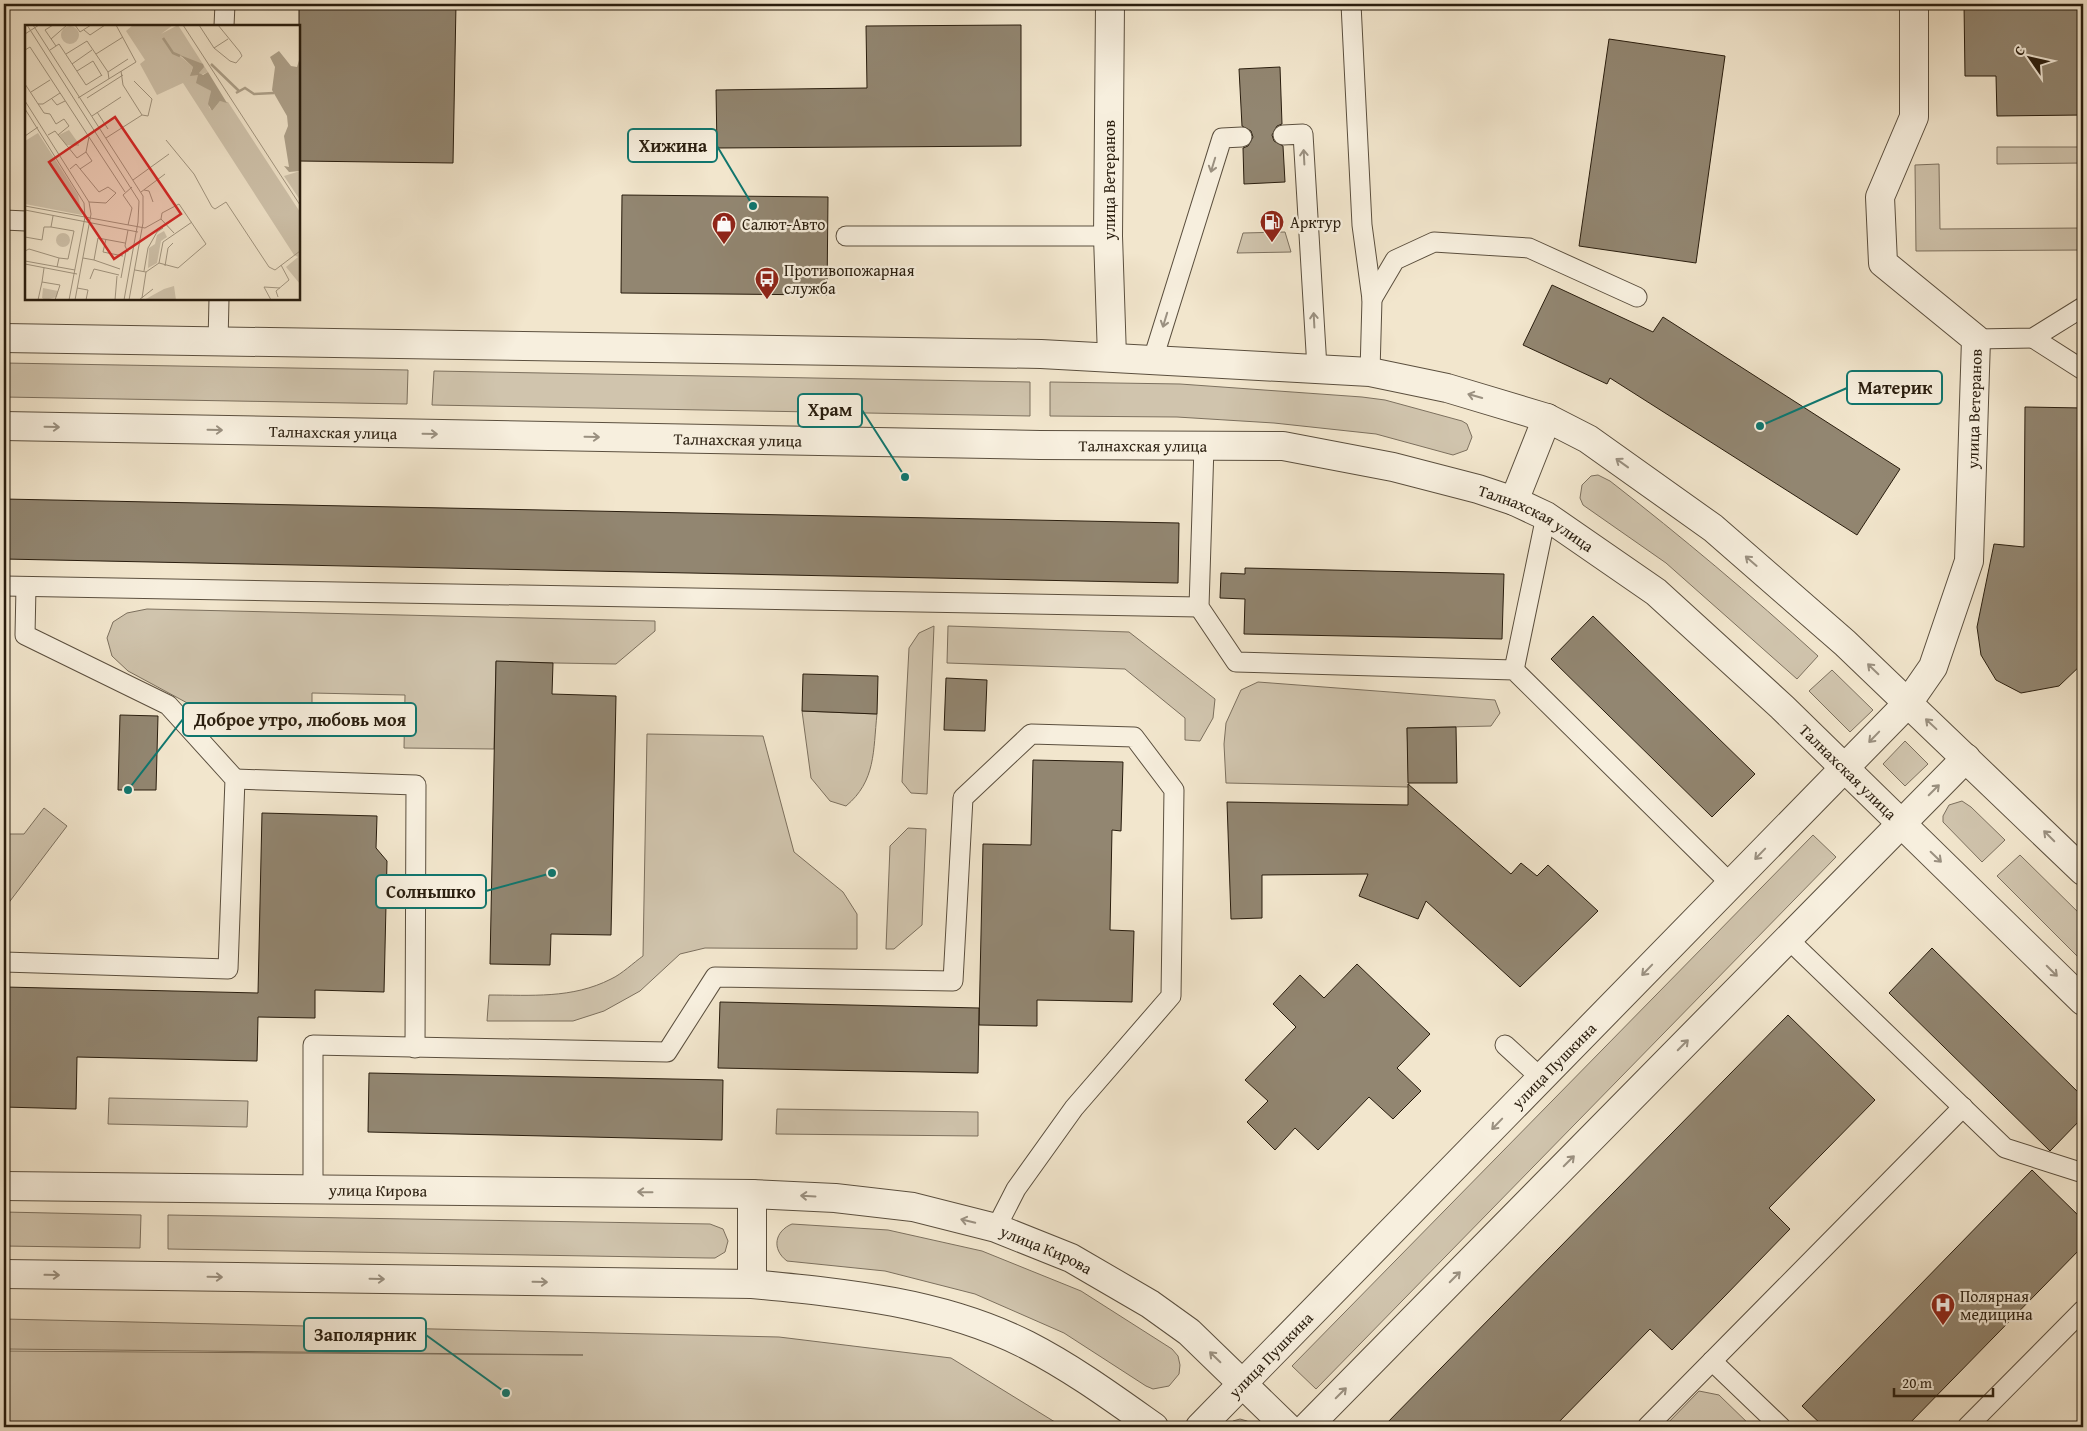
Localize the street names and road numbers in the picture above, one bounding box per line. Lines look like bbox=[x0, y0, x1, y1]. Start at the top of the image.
street label: улица Ветеранов bbox=[1097, 120, 1121, 241]
street label: улица Ветеранов bbox=[1960, 348, 1988, 470]
street label: Талнахская улица bbox=[269, 419, 398, 445]
street label: Талнахская улица bbox=[673, 426, 803, 453]
street label: Талнахская улица bbox=[1079, 433, 1207, 458]
street label: Талнахская улица bbox=[1475, 478, 1599, 558]
street label: Талнахская улица bbox=[1794, 718, 1903, 825]
street label: улица Пушкина bbox=[1505, 1016, 1602, 1114]
street label: улица Кирова bbox=[328, 1177, 428, 1203]
street label: улица Кирова bbox=[996, 1219, 1097, 1280]
street label: улица Пушкина bbox=[1222, 1306, 1319, 1404]

